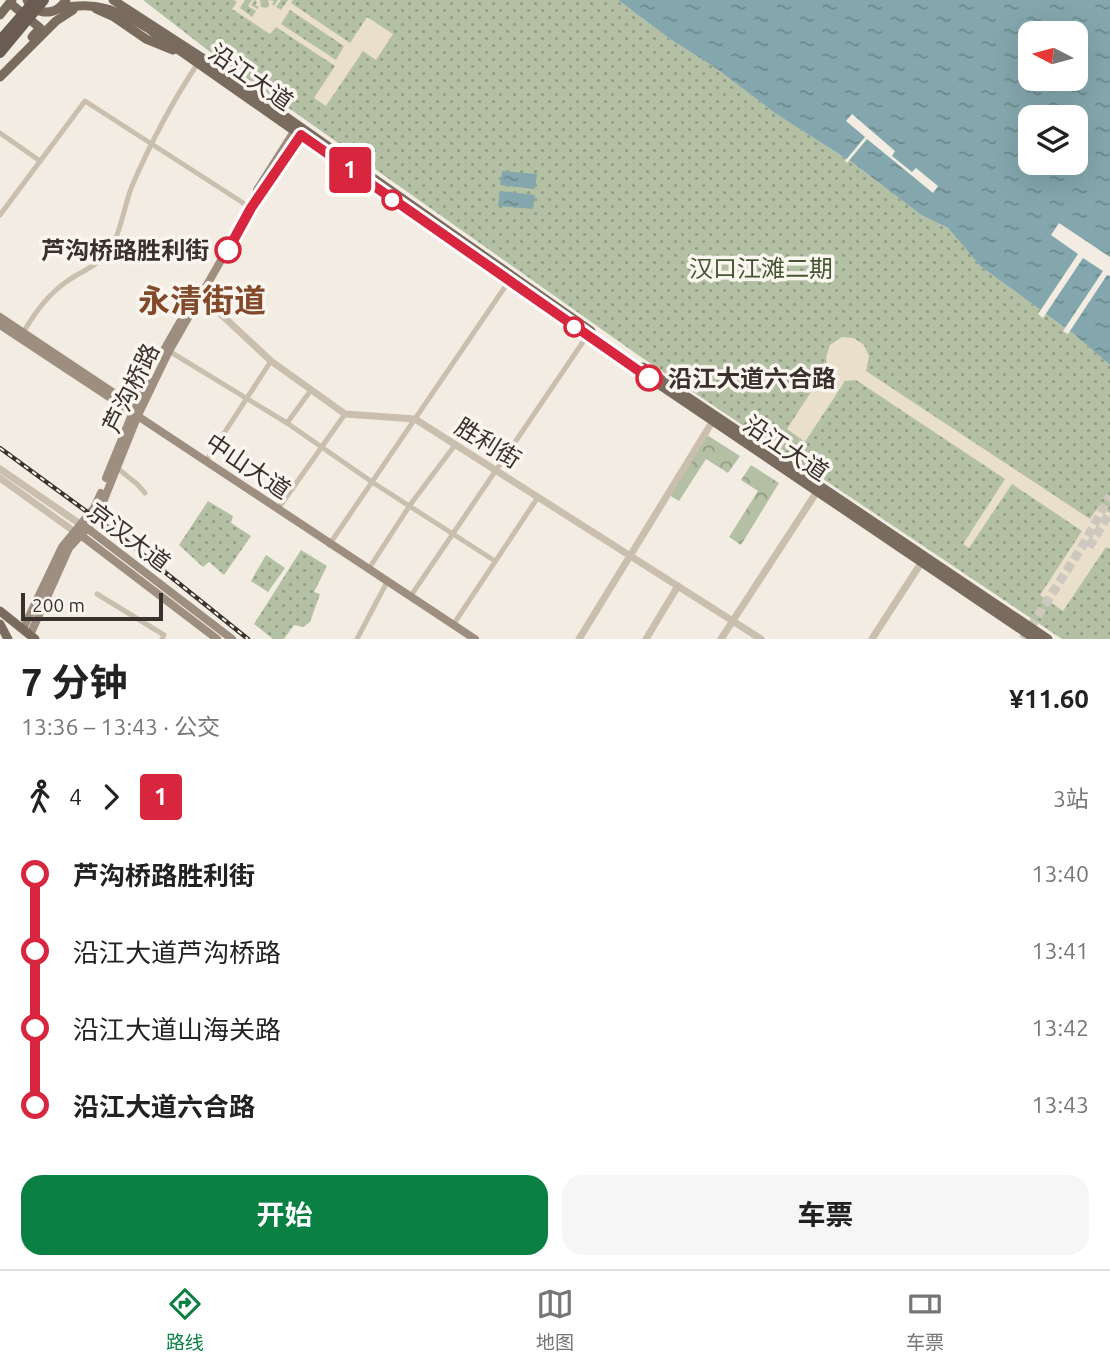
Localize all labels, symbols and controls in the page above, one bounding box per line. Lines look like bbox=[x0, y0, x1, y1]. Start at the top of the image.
north arrow bbox=[1018, 21, 1088, 91]
map controls bbox=[1018, 21, 1088, 175]
street label: 沿江大道 bbox=[204, 38, 298, 116]
button: layers bbox=[1018, 105, 1088, 175]
line badge: 1 bbox=[327, 147, 373, 193]
text: 1 bbox=[343, 156, 357, 183]
unlabelled marker bbox=[382, 190, 402, 210]
place label: 芦沟桥路胜利街 bbox=[41, 237, 209, 264]
marker: 芦沟桥路胜利街 bbox=[215, 237, 241, 263]
park label: 汉口江滩二期 bbox=[689, 255, 833, 282]
district label: 永清街道 bbox=[138, 282, 266, 318]
unlabelled marker bbox=[564, 317, 584, 337]
street label: 芦沟桥路 bbox=[98, 339, 164, 437]
marker: 沿江大道六合路 bbox=[636, 365, 662, 391]
place label: 沿江大道六合路 bbox=[668, 365, 836, 392]
street label: 沿江大道 bbox=[739, 410, 833, 486]
street label: 胜利街 bbox=[450, 412, 526, 474]
street label: 中山大道 bbox=[201, 428, 295, 504]
street label: 京汉大道 bbox=[83, 497, 175, 577]
scale bar bbox=[21, 590, 163, 622]
text: 200 m bbox=[32, 594, 85, 616]
text: 7 分钟 bbox=[21, 661, 127, 703]
text: ¥11.60 bbox=[1009, 684, 1089, 713]
text: 13:36 – 13:43 · 公交 bbox=[21, 714, 220, 739]
icon: walk bbox=[21, 778, 59, 816]
icon: forward bbox=[92, 778, 130, 816]
text: 1 bbox=[154, 783, 168, 810]
text: 4 bbox=[69, 784, 82, 809]
text: 3站 bbox=[1053, 786, 1089, 811]
text: 芦沟桥路胜利街 bbox=[73, 861, 255, 890]
text: 13:40 bbox=[1031, 861, 1089, 886]
text: 沿江大道芦沟桥路 bbox=[73, 938, 281, 967]
text: 13:41 bbox=[1031, 938, 1089, 963]
text: 沿江大道山海关路 bbox=[73, 1015, 281, 1044]
text: 13:42 bbox=[1031, 1015, 1089, 1040]
text: 沿江大道六合路 bbox=[73, 1092, 255, 1121]
text: 13:43 bbox=[1031, 1092, 1089, 1117]
button: 开始 bbox=[21, 1175, 548, 1255]
button: 车票 bbox=[562, 1175, 1089, 1255]
tab: 路线 bbox=[166, 1285, 204, 1354]
tab: 地图 bbox=[536, 1285, 574, 1354]
tab: 车票 bbox=[906, 1285, 944, 1354]

